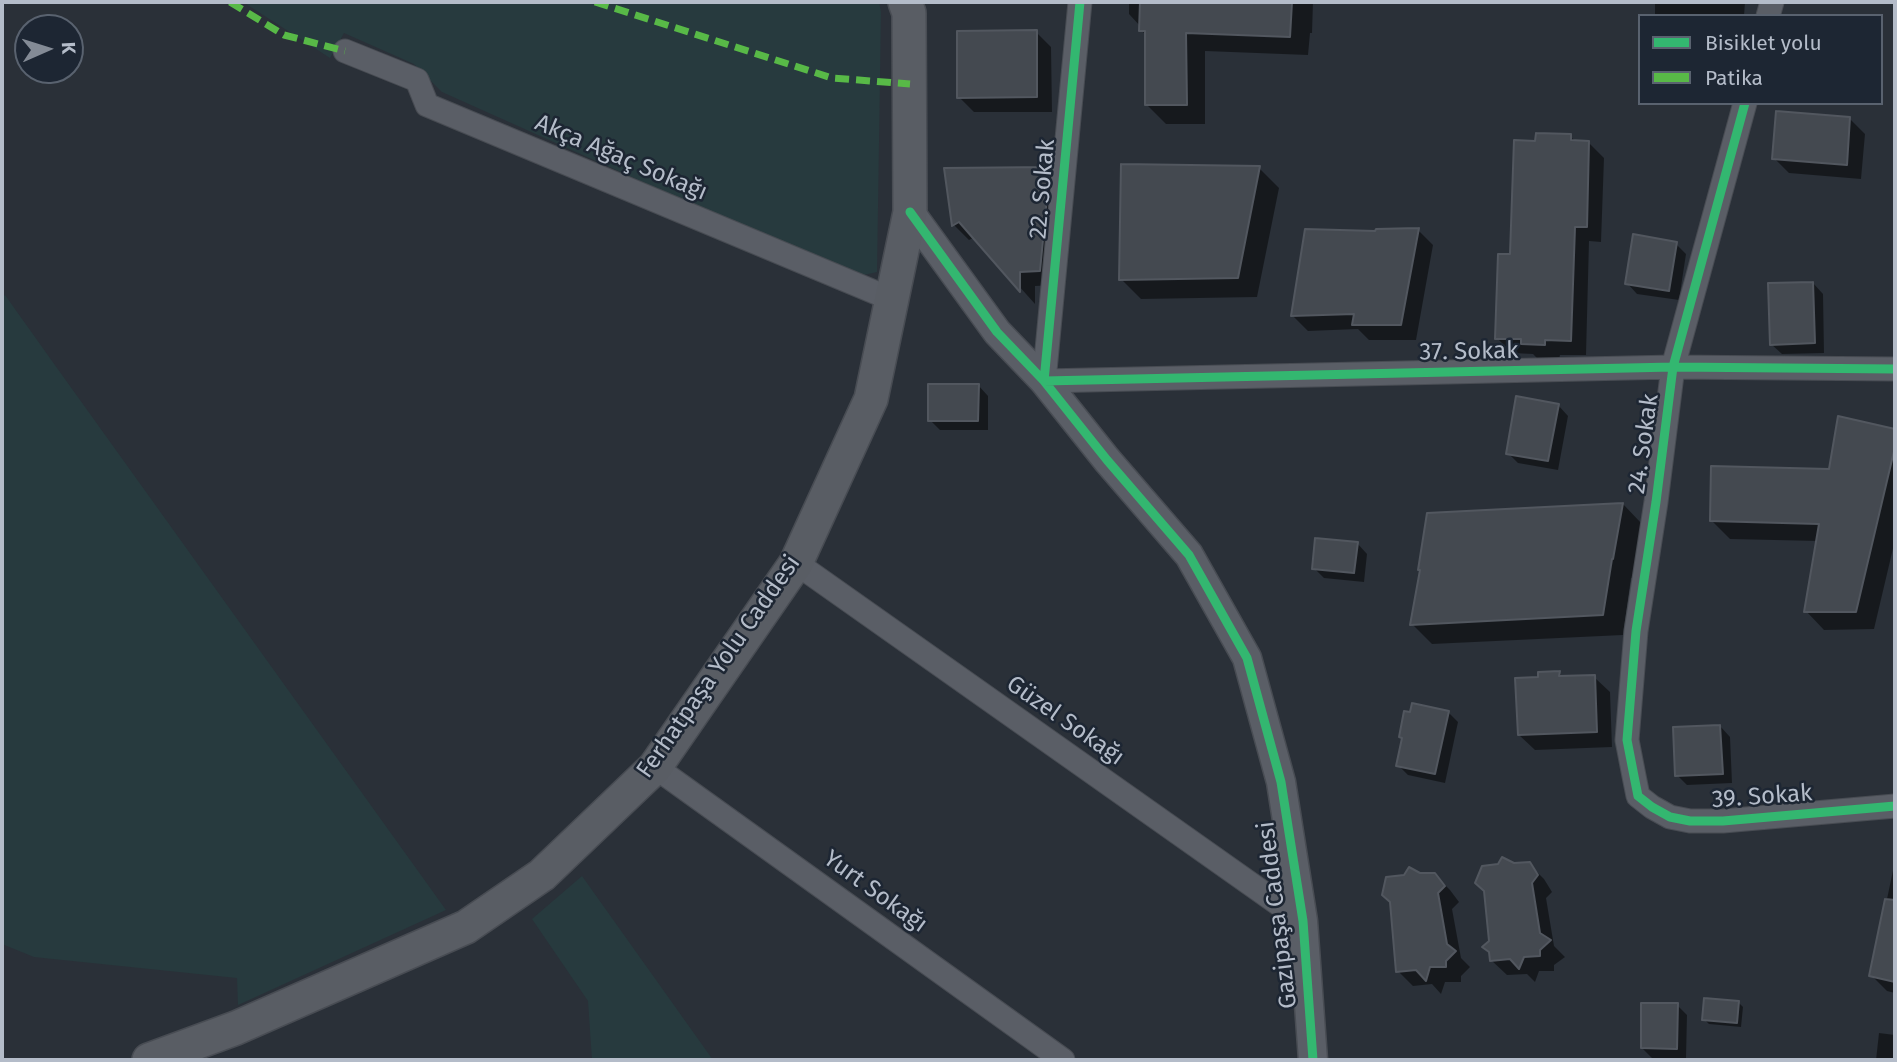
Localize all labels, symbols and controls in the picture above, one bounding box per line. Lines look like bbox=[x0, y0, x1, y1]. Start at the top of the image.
north arrow bbox=[14, 14, 84, 84]
legend bbox=[1638, 14, 1883, 105]
text: Bisiklet yolu bbox=[1705, 30, 1822, 56]
text: K bbox=[57, 41, 80, 55]
text: Patika bbox=[1705, 65, 1763, 91]
street label: Akça Ağaç Sokağı bbox=[531, 109, 711, 207]
street label: 22. Sokak bbox=[1024, 138, 1062, 240]
street label: 37. Sokak bbox=[1419, 337, 1519, 367]
street label: 24. Sokak bbox=[1623, 392, 1665, 496]
street label: Ferhatpaşa Yolu Caddesi bbox=[631, 550, 807, 784]
street label: Güzel Sokağı bbox=[1001, 670, 1129, 772]
street label: 39. Sokak bbox=[1711, 779, 1813, 815]
street label: Gazipaşa Caddesi bbox=[1252, 820, 1304, 1010]
street label: Yurt Sokağı bbox=[817, 845, 933, 939]

